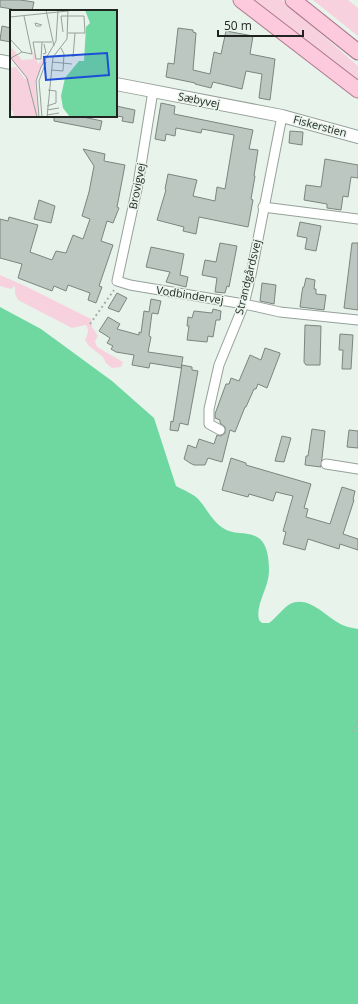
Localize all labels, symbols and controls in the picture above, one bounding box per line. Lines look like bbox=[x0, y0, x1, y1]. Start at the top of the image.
inset map bbox=[10, 10, 117, 117]
scale bar bbox=[218, 12, 303, 38]
text: 50 m bbox=[224, 17, 252, 34]
street label: Sæbyvej bbox=[177, 88, 221, 111]
street label: Fiskerstien bbox=[292, 111, 349, 140]
street label: Brovigvej bbox=[125, 161, 148, 210]
street label: Strandgårdsvej bbox=[231, 238, 264, 316]
street label: Vodbindervej bbox=[155, 282, 225, 307]

